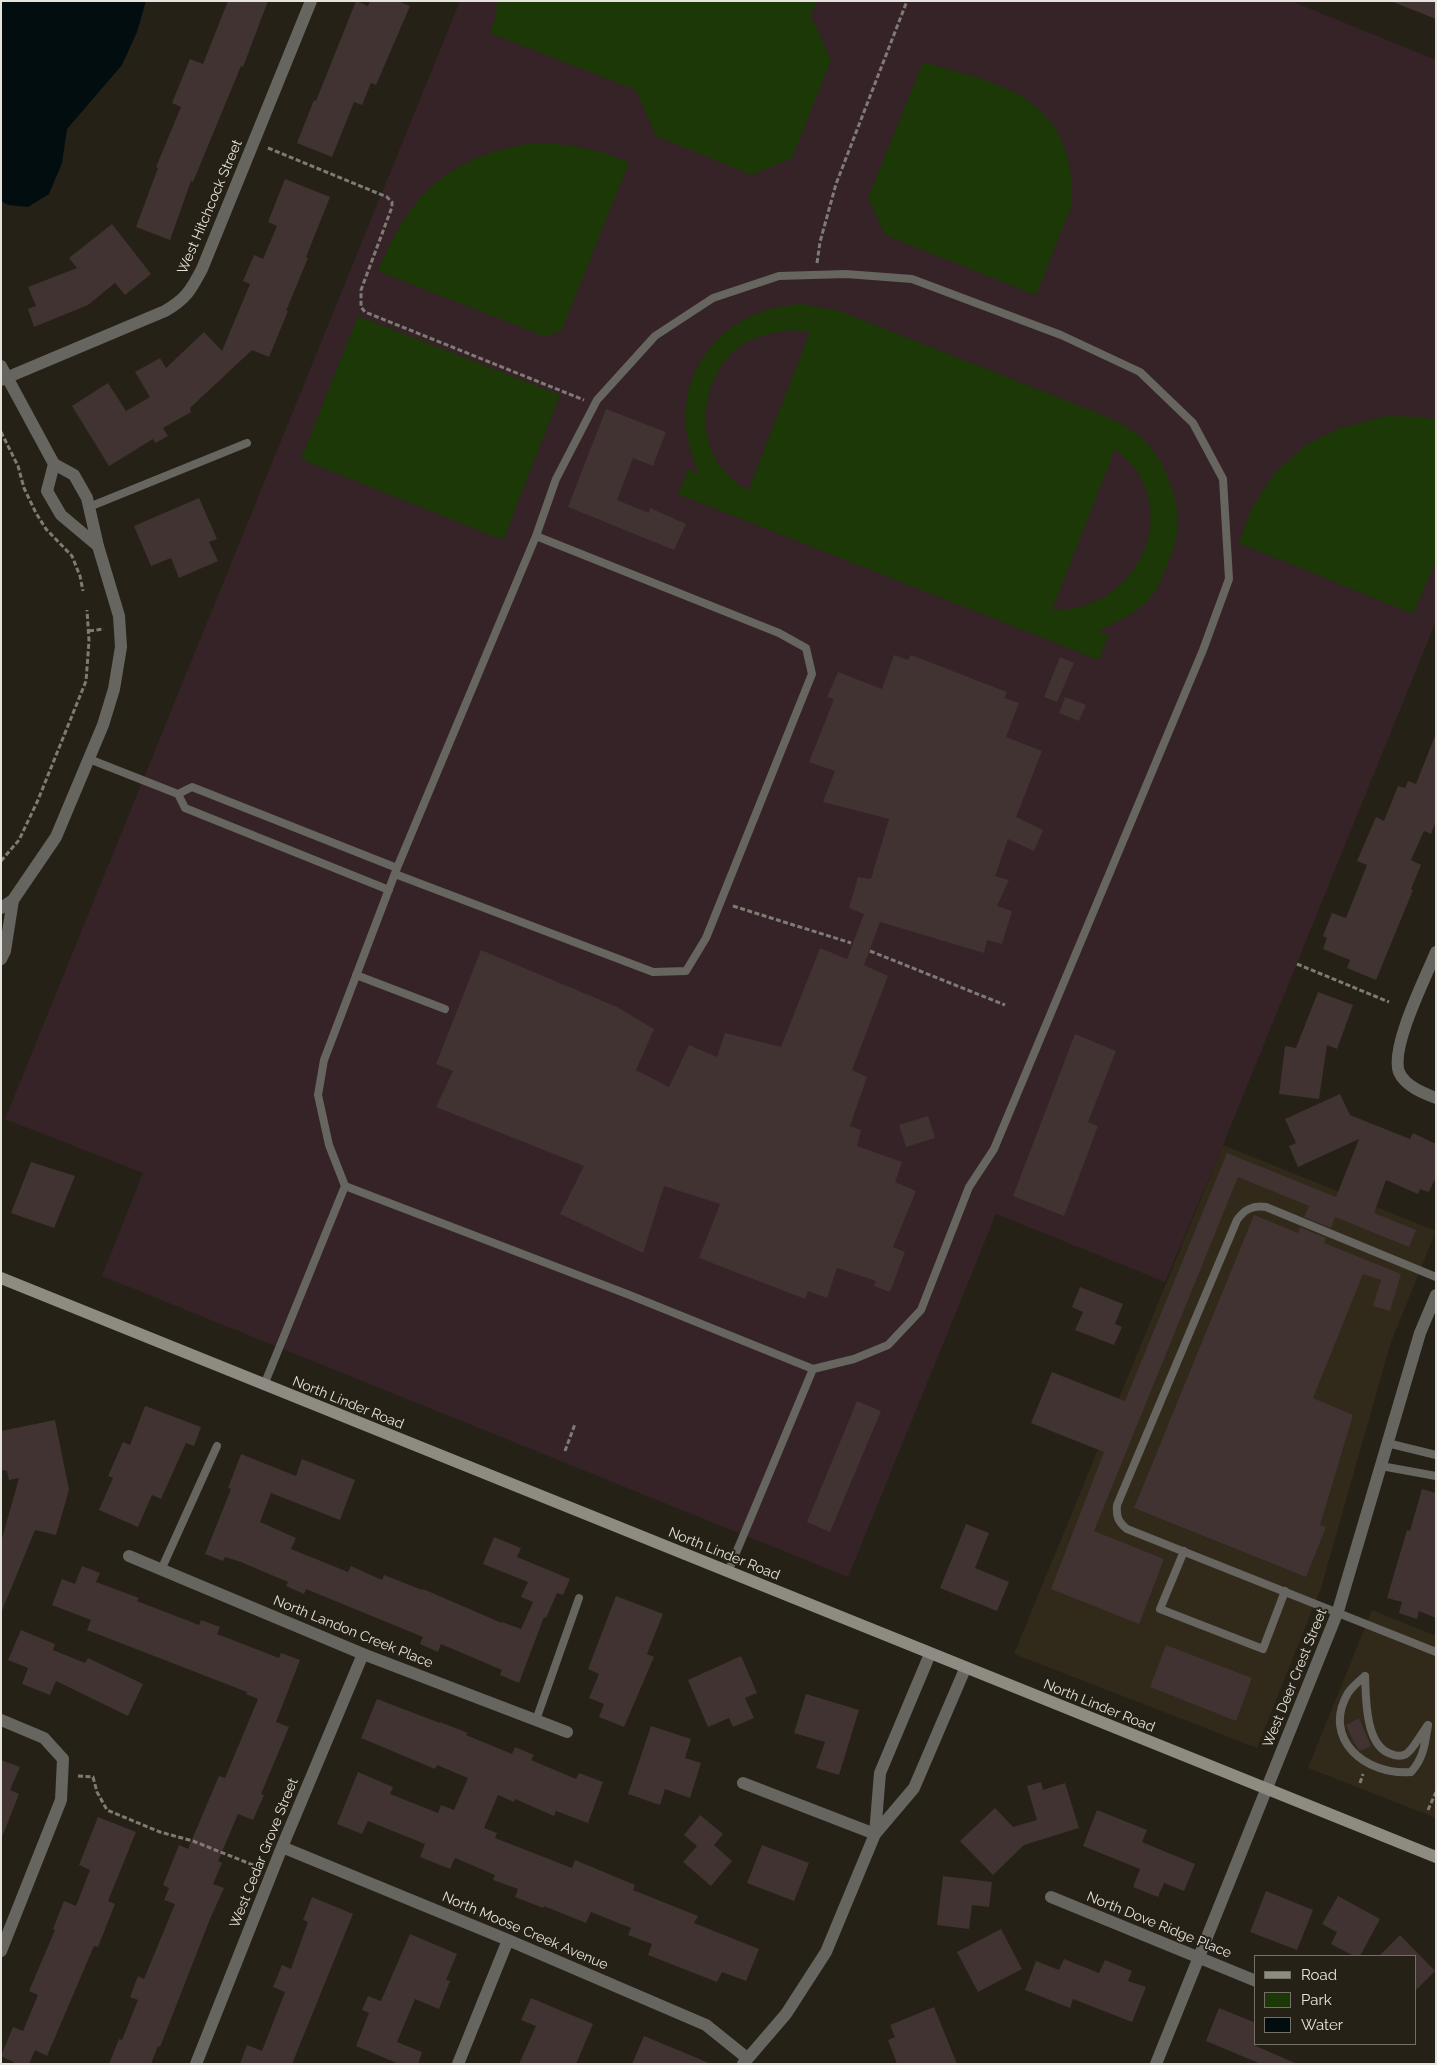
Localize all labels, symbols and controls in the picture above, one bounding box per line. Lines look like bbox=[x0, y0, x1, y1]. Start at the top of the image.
street label: West Hitchcock Street bbox=[174, 137, 246, 277]
street label: North Linder Road bbox=[290, 1373, 406, 1433]
street label: North Linder Road bbox=[666, 1524, 782, 1584]
street label: North Landon Creek Place bbox=[271, 1592, 435, 1672]
street label: West Deer Crest Street bbox=[1259, 1606, 1331, 1750]
street label: North Linder Road bbox=[1041, 1676, 1157, 1736]
street label: West Cedar Grove Street bbox=[226, 1776, 302, 1930]
street label: North Moose Creek Avenue bbox=[440, 1888, 610, 1974]
street label: North Dove Ridge Place bbox=[1084, 1888, 1234, 1962]
legend bbox=[1254, 1955, 1417, 2045]
text: Road bbox=[1301, 1966, 1337, 1984]
text: Park bbox=[1301, 1991, 1332, 2009]
text: Water bbox=[1301, 2016, 1343, 2034]

